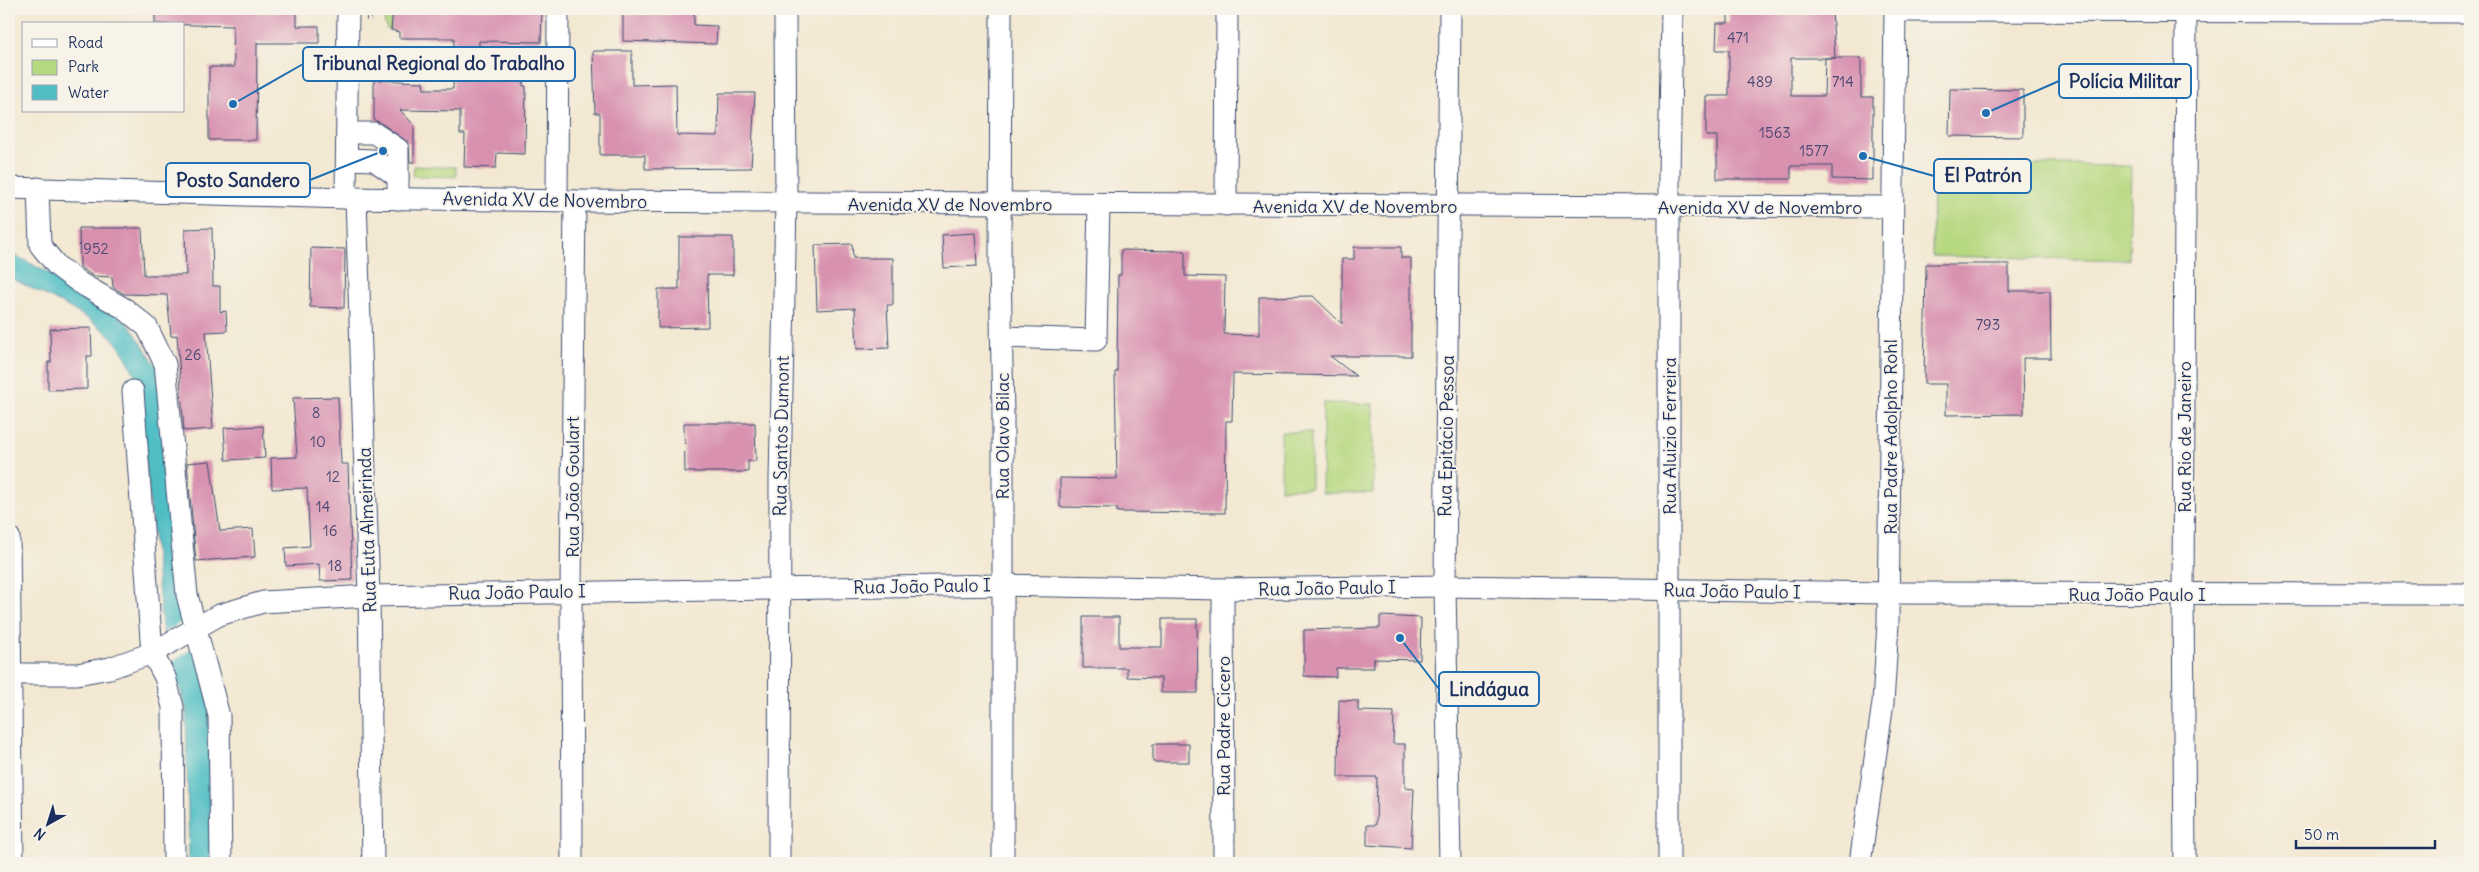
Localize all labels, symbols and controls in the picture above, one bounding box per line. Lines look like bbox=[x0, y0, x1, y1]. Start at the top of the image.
legend bbox=[22, 22, 185, 112]
house number: 471 bbox=[1727, 28, 1749, 47]
text: Road bbox=[68, 33, 103, 52]
callout: Tribunal Regional do Trabalho bbox=[303, 47, 575, 81]
text: Tribunal Regional do Trabalho bbox=[313, 51, 565, 75]
text: Park bbox=[68, 57, 99, 76]
callout: Polícia Militar bbox=[2059, 64, 2191, 98]
text: Polícia Militar bbox=[2069, 69, 2182, 93]
house number: 489 bbox=[1747, 72, 1773, 91]
house number: 714 bbox=[1832, 72, 1854, 91]
text: Water bbox=[68, 83, 109, 102]
house number: 1563 bbox=[1759, 123, 1791, 142]
house number: 1577 bbox=[1799, 141, 1829, 160]
callout: El Patrón bbox=[1934, 159, 2031, 193]
callout: Posto Sandero bbox=[166, 163, 310, 197]
text: El Patrón bbox=[1944, 163, 2022, 187]
text: Posto Sandero bbox=[176, 168, 300, 192]
street label: Avenida XV de Novembro bbox=[443, 187, 647, 213]
street label: Avenida XV de Novembro bbox=[848, 193, 1052, 216]
street label: Avenida XV de Novembro bbox=[1253, 195, 1457, 218]
street label: Avenida XV de Novembro bbox=[1658, 196, 1862, 219]
house number: 952 bbox=[83, 239, 109, 258]
house number: 793 bbox=[1976, 315, 2000, 334]
street label: Rua Padre Adolpho Rohl bbox=[1879, 339, 1902, 535]
house number: 26 bbox=[185, 345, 201, 364]
street label: Rua Santos Dumont bbox=[768, 355, 794, 517]
street label: Rua Epitácio Pessoa bbox=[1433, 355, 1459, 517]
street label: Rua Aluizio Ferreira bbox=[1658, 357, 1681, 515]
street label: Rua Rio de Janeiro bbox=[2173, 361, 2196, 513]
street label: Rua Olavo Bilac bbox=[991, 373, 1014, 499]
house number: 8 bbox=[312, 403, 320, 422]
street label: Rua João Goulart bbox=[561, 416, 584, 558]
house number: 10 bbox=[310, 432, 326, 451]
street label: Rua Euta Almeirinda bbox=[353, 447, 381, 613]
house number: 12 bbox=[326, 467, 340, 486]
house number: 14 bbox=[316, 497, 331, 516]
house number: 16 bbox=[323, 521, 337, 540]
house number: 18 bbox=[328, 556, 342, 575]
street label: Rua João Paulo I bbox=[853, 573, 991, 599]
street label: Rua João Paulo I bbox=[1258, 575, 1396, 601]
street label: Rua João Paulo I bbox=[1663, 578, 1801, 604]
street label: Rua João Paulo I bbox=[448, 579, 586, 605]
street label: Rua João Paulo I bbox=[2068, 583, 2206, 606]
street label: Rua Padre Cicero bbox=[1212, 656, 1235, 796]
callout: Lindágua bbox=[1439, 672, 1539, 706]
text: Lindágua bbox=[1449, 677, 1529, 701]
north arrow bbox=[22, 800, 72, 850]
scale bar bbox=[2296, 817, 2435, 849]
text: N bbox=[30, 824, 49, 844]
text: 50 m bbox=[2304, 825, 2339, 844]

